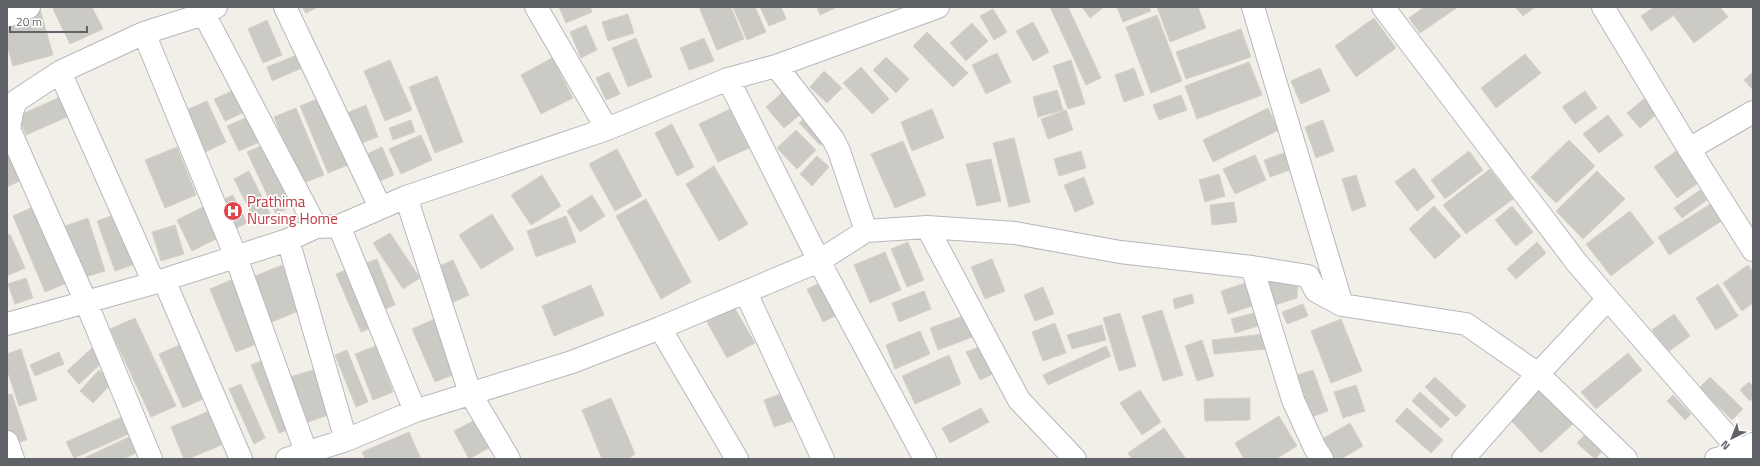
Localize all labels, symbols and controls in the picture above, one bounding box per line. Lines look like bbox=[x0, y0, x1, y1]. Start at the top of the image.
scale bar bbox=[10, 8, 87, 34]
text: 20 m bbox=[16, 12, 42, 31]
place label: Prathima Nursing Home bbox=[247, 190, 338, 230]
hospital icon: Prathima Nursing Home bbox=[222, 200, 244, 222]
north arrow bbox=[1712, 418, 1752, 458]
text: N bbox=[1717, 437, 1733, 454]

